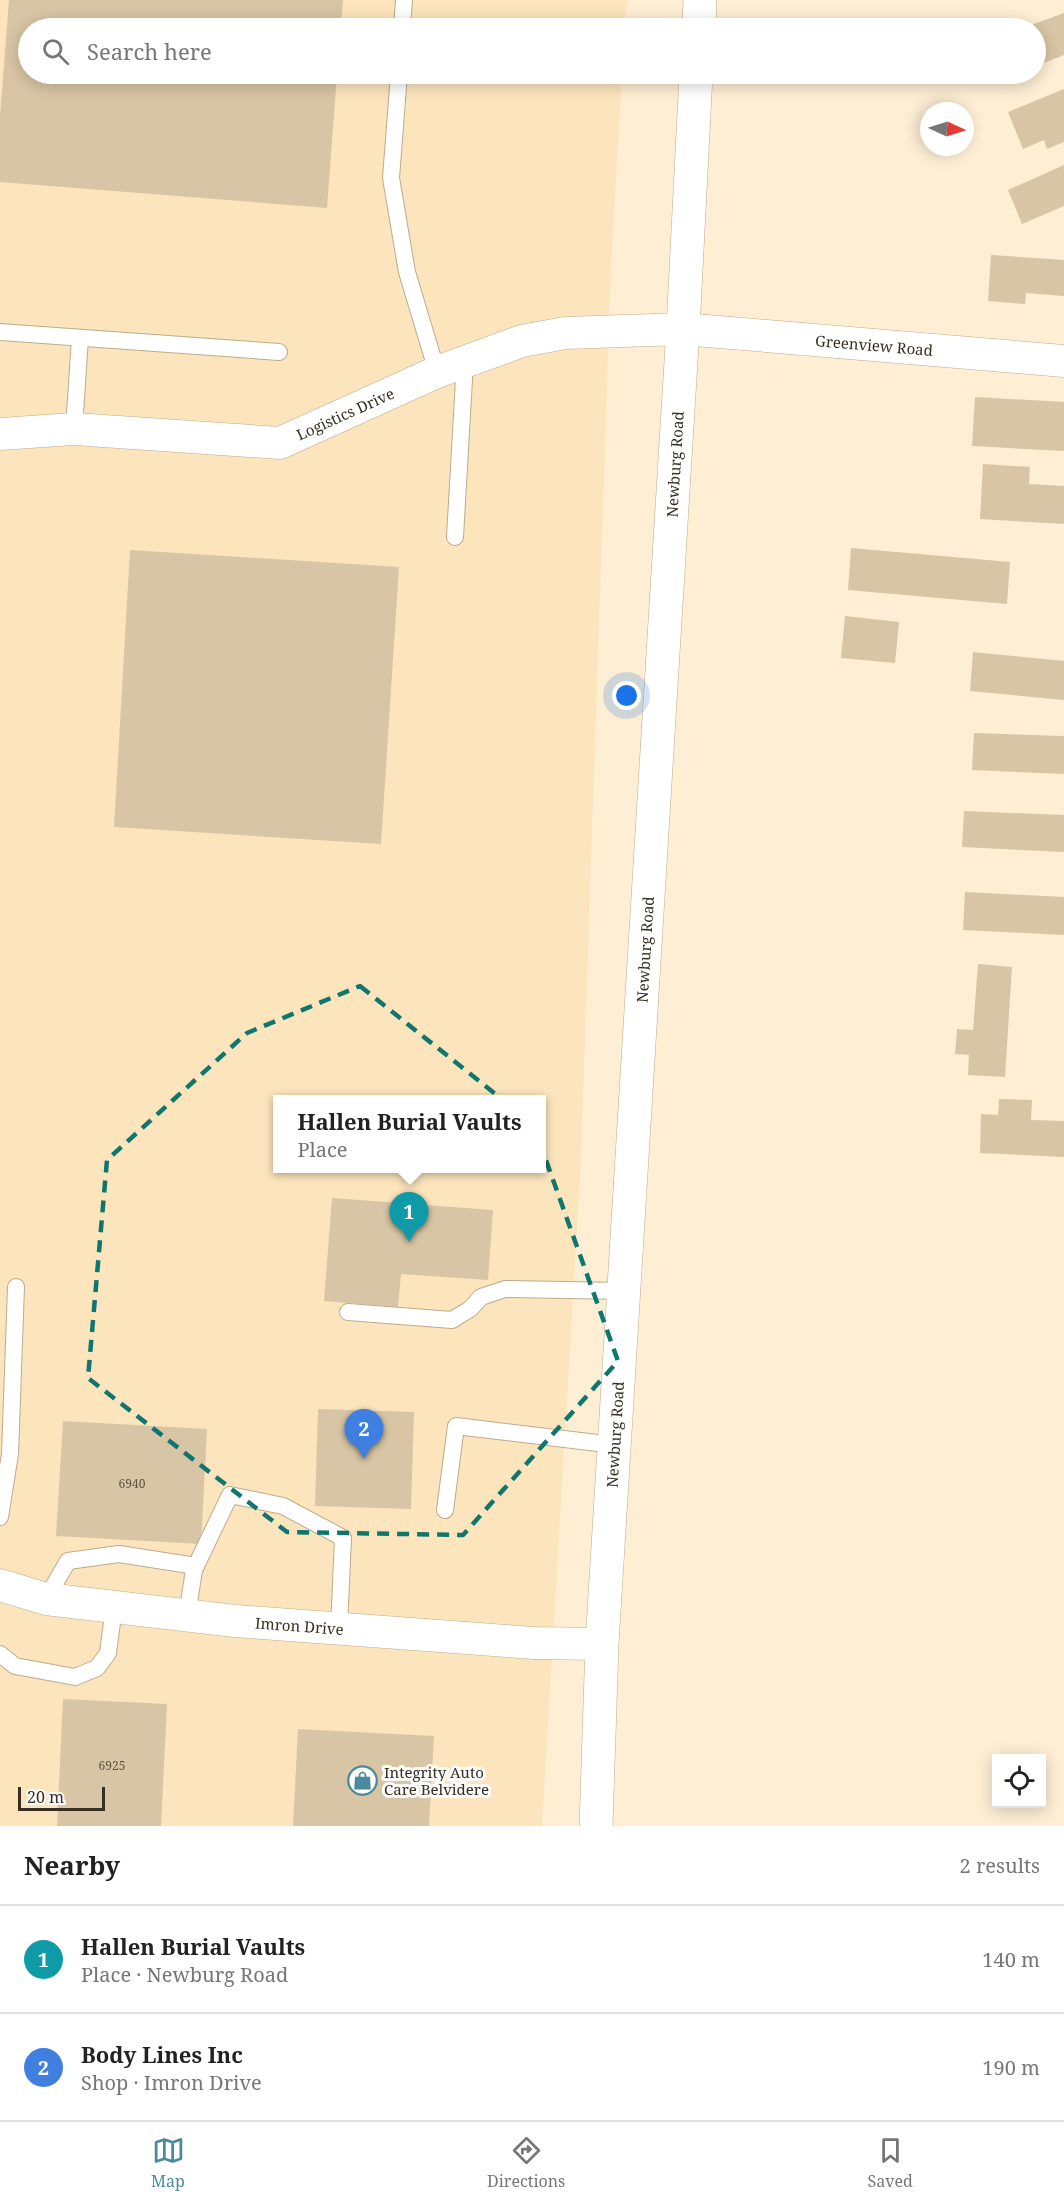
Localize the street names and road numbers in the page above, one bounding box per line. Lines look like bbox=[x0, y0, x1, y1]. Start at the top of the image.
street label: Greenview Road bbox=[814, 330, 934, 360]
street label: Logistics Drive bbox=[293, 383, 397, 444]
street label: Newburg Road bbox=[661, 411, 688, 518]
street label: Newburg Road bbox=[632, 896, 658, 1003]
street label: Newburg Road bbox=[602, 1381, 628, 1488]
street label: Imron Drive bbox=[255, 1613, 344, 1639]

